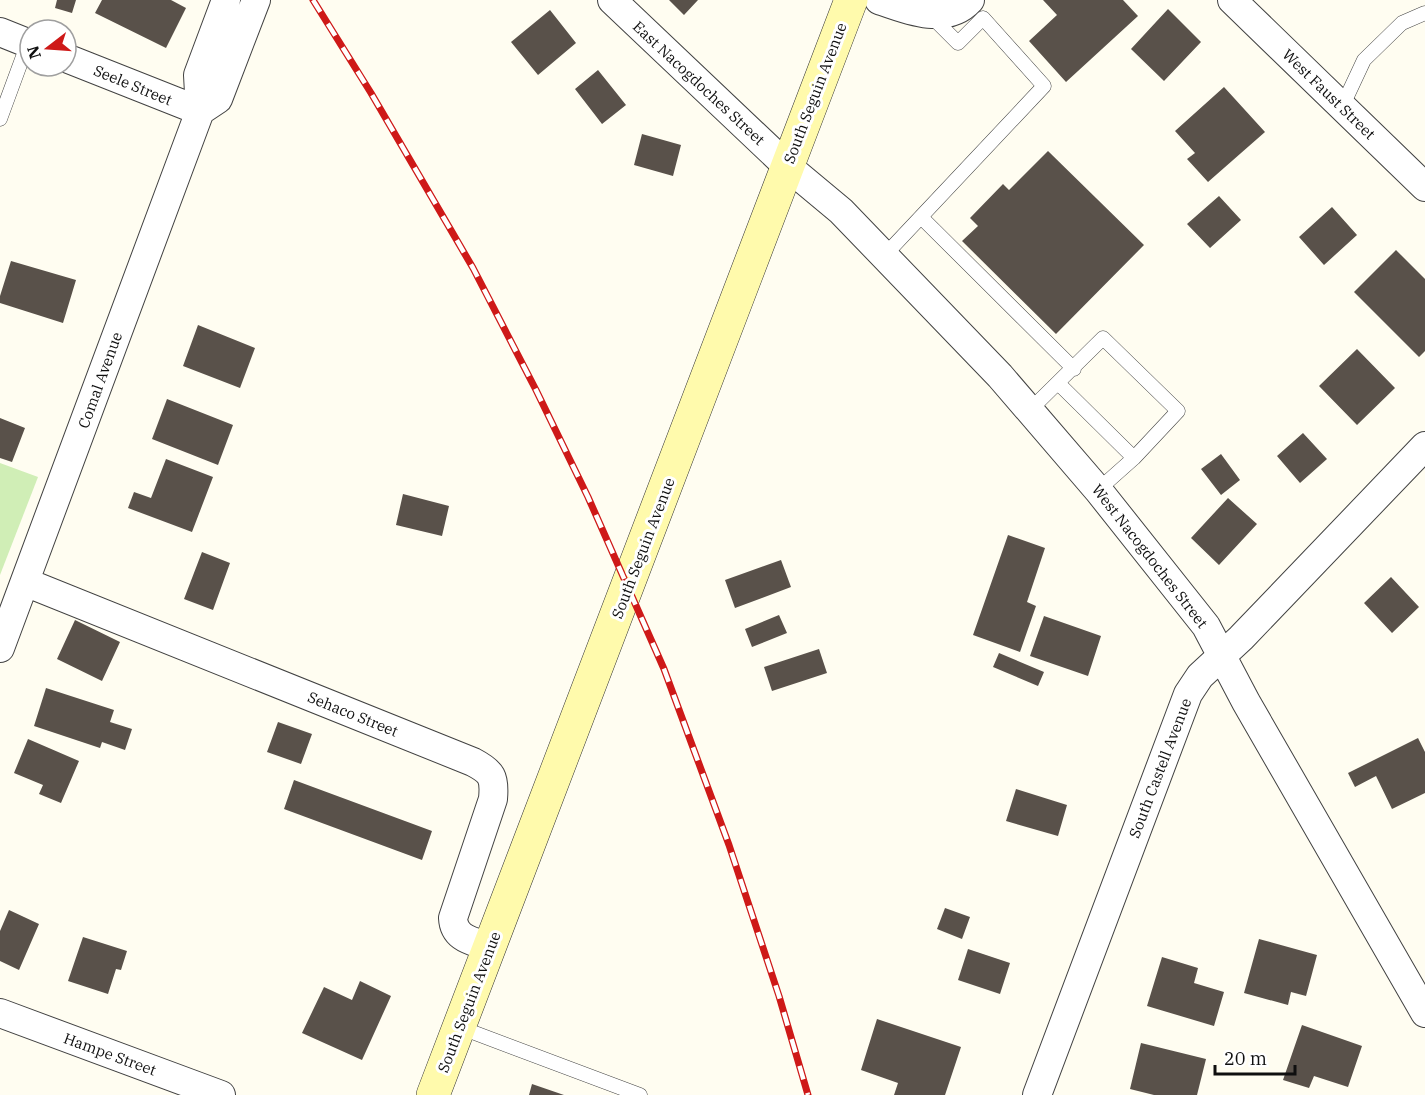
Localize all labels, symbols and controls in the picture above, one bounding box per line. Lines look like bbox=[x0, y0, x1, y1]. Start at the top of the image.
street label: East Nacogdoches Street bbox=[629, 17, 769, 149]
north arrow bbox=[18, 18, 78, 78]
street label: South Seguin Avenue bbox=[779, 20, 851, 166]
text: N bbox=[22, 43, 45, 61]
street label: West Faust Street bbox=[1278, 45, 1380, 143]
street label: Seele Street bbox=[91, 61, 175, 109]
street label: Comal Avenue bbox=[74, 329, 126, 431]
street label: South Seguin Avenue bbox=[607, 475, 679, 621]
street label: West Nacogdoches Street bbox=[1088, 480, 1212, 632]
street label: Sehaco Street bbox=[305, 687, 401, 741]
street label: South Castell Avenue bbox=[1125, 695, 1195, 841]
street label: South Seguin Avenue bbox=[433, 929, 505, 1075]
street label: Hampe Street bbox=[61, 1028, 159, 1080]
scale bar bbox=[1215, 1038, 1294, 1076]
text: 20 m bbox=[1224, 1047, 1267, 1070]

